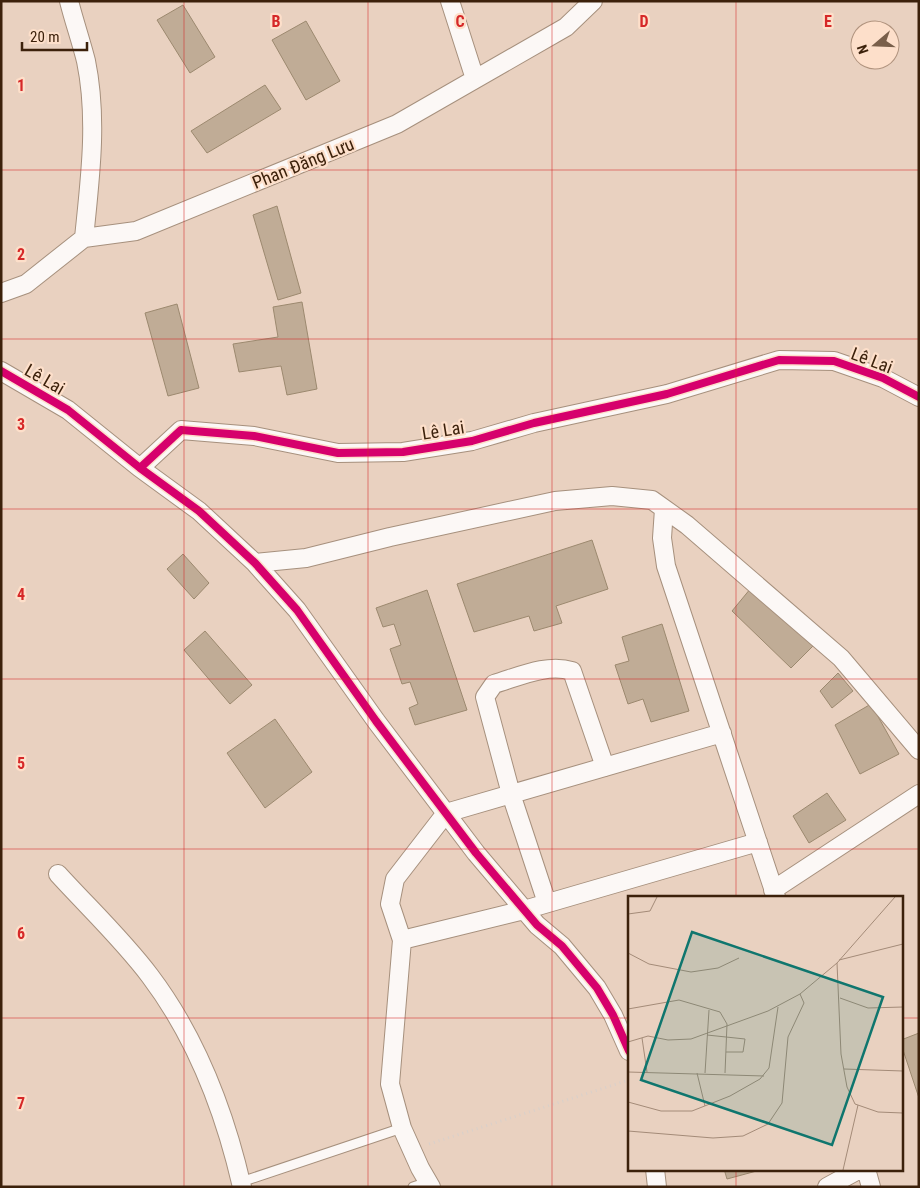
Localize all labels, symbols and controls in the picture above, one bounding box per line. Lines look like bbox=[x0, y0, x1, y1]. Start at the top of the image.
text: B bbox=[272, 12, 281, 31]
text: C bbox=[455, 12, 465, 31]
text: D bbox=[639, 12, 649, 31]
text: E bbox=[824, 12, 832, 31]
scale bar bbox=[22, 20, 88, 52]
north arrow bbox=[850, 20, 900, 70]
text: 20 m bbox=[30, 28, 60, 46]
text: N bbox=[854, 43, 872, 56]
text: 1 bbox=[17, 76, 25, 95]
street label: Phan Đăng Lưu bbox=[249, 133, 357, 193]
text: 2 bbox=[17, 245, 25, 264]
street label: Lê Lai bbox=[848, 343, 896, 377]
street label: Lê Lai bbox=[21, 359, 69, 399]
text: 3 bbox=[17, 415, 25, 434]
street label: Lê Lai bbox=[420, 416, 466, 444]
text: 4 bbox=[17, 585, 25, 604]
text: 5 bbox=[17, 754, 25, 773]
inset map bbox=[628, 896, 902, 1170]
text: 6 bbox=[17, 924, 25, 943]
text: 7 bbox=[17, 1094, 25, 1113]

